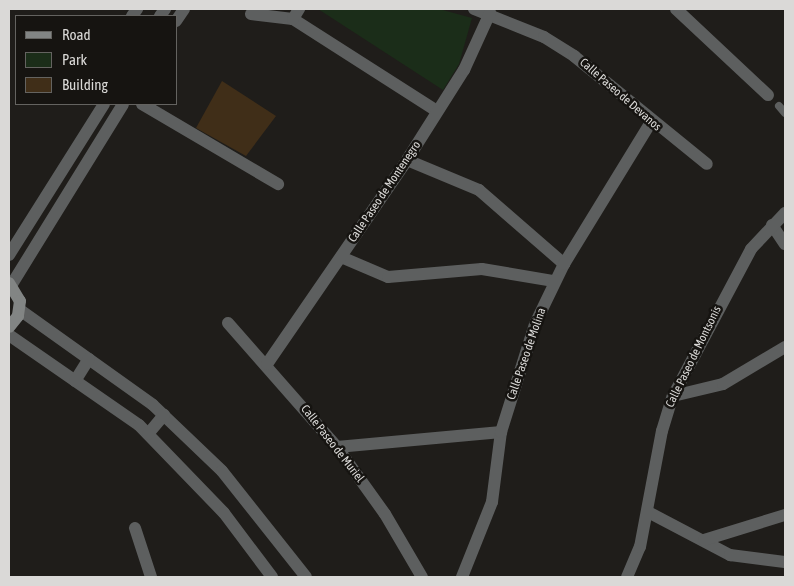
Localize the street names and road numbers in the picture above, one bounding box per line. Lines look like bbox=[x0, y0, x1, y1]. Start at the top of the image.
street label: Calle Paseo de Devanos bbox=[576, 56, 664, 134]
street label: Calle Paseo de Montenegro bbox=[346, 139, 424, 245]
street label: Calle Paseo de Montsonis bbox=[663, 304, 725, 410]
street label: Calle Paseo de Molina bbox=[505, 306, 549, 402]
street label: Calle Paseo de Muriel bbox=[297, 403, 367, 485]

